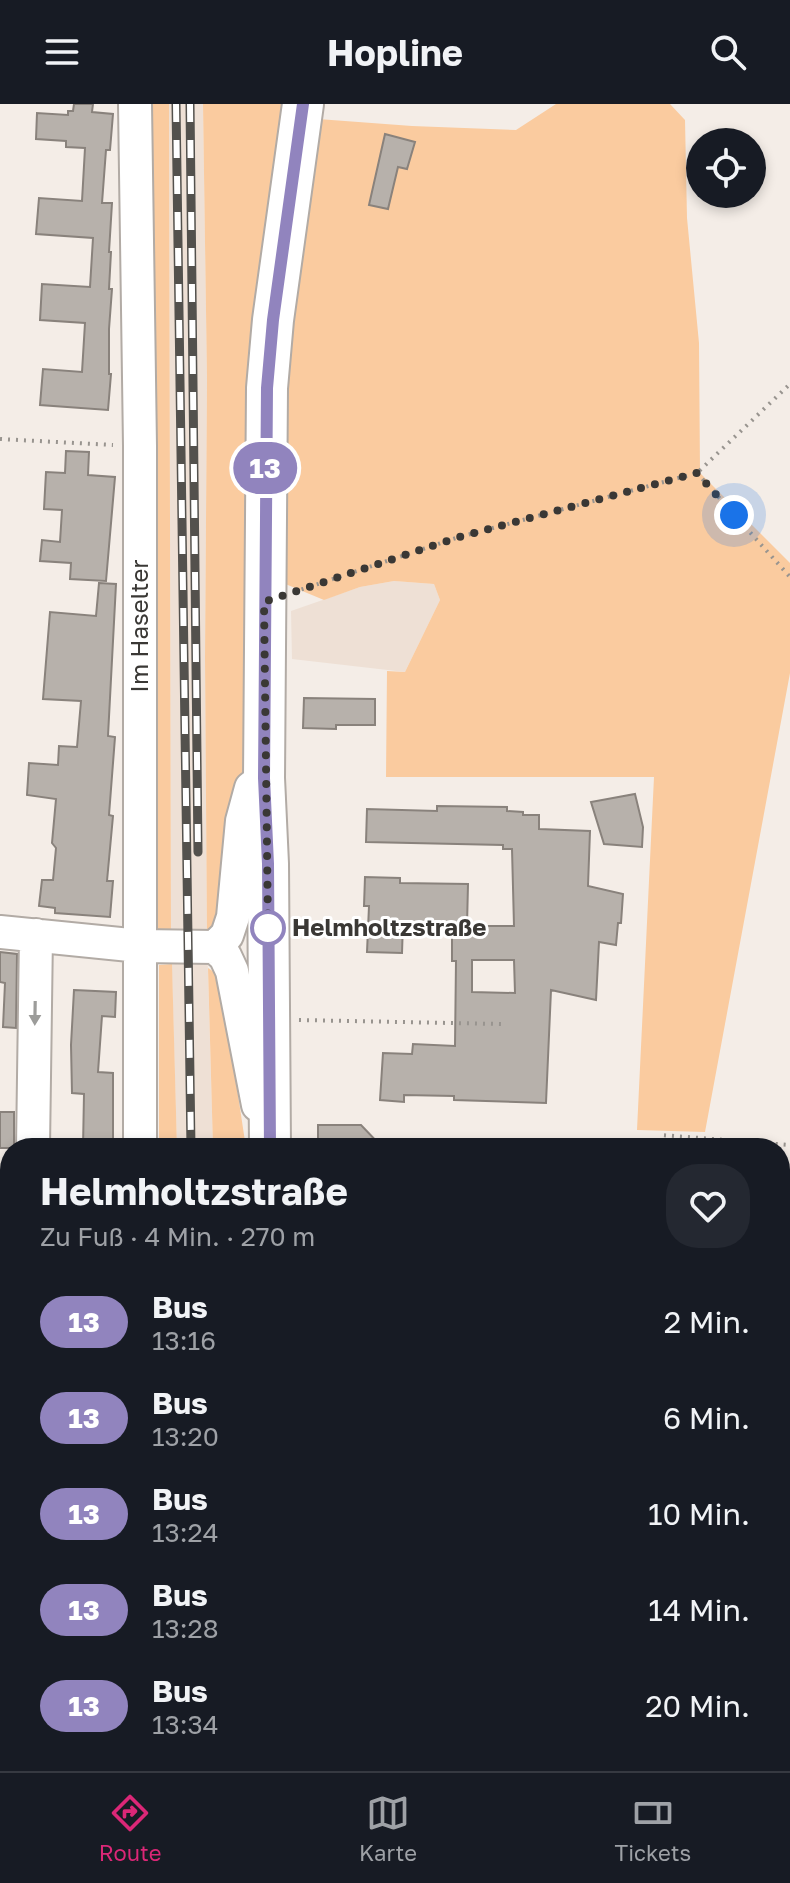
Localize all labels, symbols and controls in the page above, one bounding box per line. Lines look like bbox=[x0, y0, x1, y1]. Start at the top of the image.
icon: menu bbox=[40, 30, 84, 74]
icon: search bbox=[706, 30, 750, 74]
text: Hopline bbox=[327, 31, 463, 74]
map controls bbox=[686, 128, 766, 208]
button: locate bbox=[686, 128, 766, 208]
line badge: 13 bbox=[229, 442, 301, 494]
text: 13 bbox=[249, 451, 281, 484]
your location bbox=[714, 495, 754, 535]
street label: Im Haselter bbox=[124, 559, 153, 693]
marker: Helmholtzstraße bbox=[251, 911, 285, 945]
place label: Helmholtzstraße bbox=[292, 912, 486, 941]
one-way arrow bbox=[29, 1001, 41, 1026]
button: heart bbox=[666, 1164, 750, 1248]
text: Helmholtzstraße bbox=[40, 1168, 348, 1213]
text: Zu Fuß · 4 Min. · 270 m bbox=[40, 1221, 315, 1252]
text: Bus bbox=[152, 1289, 208, 1325]
text: 2 Min. bbox=[664, 1304, 750, 1340]
text: 13 bbox=[68, 1305, 100, 1338]
text: 13:16 bbox=[152, 1325, 216, 1356]
text: Bus bbox=[152, 1385, 208, 1421]
text: 6 Min. bbox=[663, 1400, 750, 1436]
text: 13 bbox=[68, 1401, 100, 1434]
text: 13:20 bbox=[152, 1421, 219, 1452]
text: Bus bbox=[152, 1481, 208, 1517]
text: 10 Min. bbox=[648, 1496, 750, 1532]
text: 13 bbox=[68, 1497, 100, 1530]
text: 13:24 bbox=[152, 1517, 219, 1548]
text: Bus bbox=[152, 1577, 208, 1613]
text: 14 Min. bbox=[648, 1592, 750, 1628]
text: 13 bbox=[68, 1593, 100, 1626]
text: 13:28 bbox=[152, 1613, 219, 1644]
text: Bus bbox=[152, 1673, 208, 1709]
text: 20 Min. bbox=[645, 1688, 750, 1724]
text: 13 bbox=[68, 1689, 100, 1722]
text: 13:34 bbox=[152, 1709, 219, 1740]
tab: Route bbox=[99, 1791, 162, 1866]
tab: Karte bbox=[359, 1791, 417, 1866]
tab: Tickets bbox=[615, 1791, 691, 1866]

